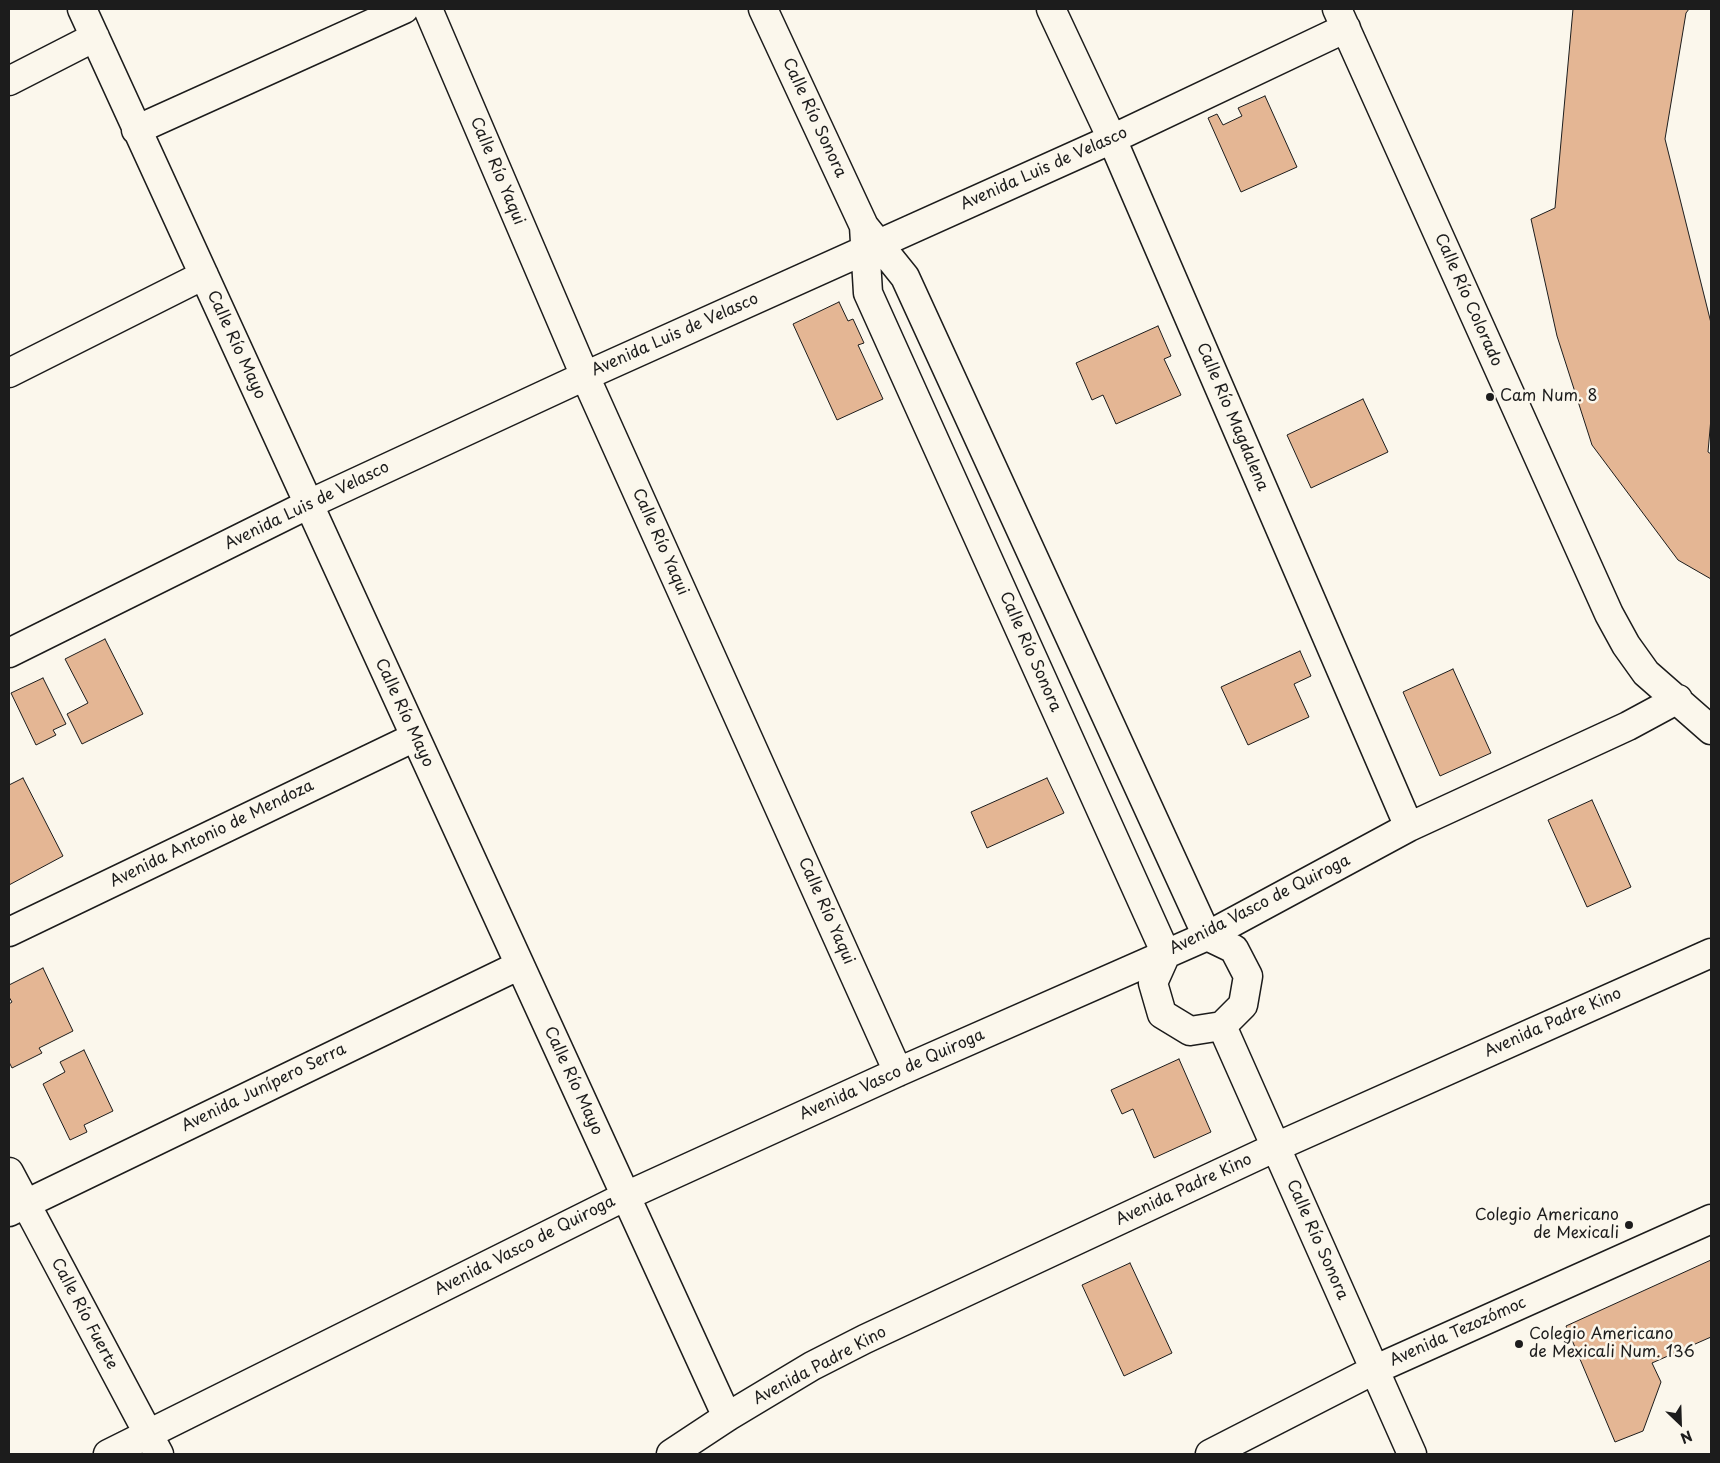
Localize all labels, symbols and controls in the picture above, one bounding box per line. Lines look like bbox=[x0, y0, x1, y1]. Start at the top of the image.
street label: Calle Río Sonora bbox=[778, 55, 850, 181]
street label: Calle Río Yaqui bbox=[466, 114, 528, 228]
street label: Avenida Luis de Velasco bbox=[958, 123, 1130, 215]
street label: Calle Río Colorado bbox=[1430, 231, 1506, 369]
street label: Calle Río Mayo bbox=[202, 288, 270, 402]
street label: Avenida Luis de Velasco bbox=[589, 289, 761, 381]
street label: Calle Río Magdalena bbox=[1192, 340, 1272, 494]
place label: Cam Num. 8 bbox=[1500, 387, 1597, 407]
marker: Cam Num. 8 bbox=[1484, 391, 1496, 403]
street label: Avenida Luis de Velasco bbox=[222, 458, 392, 554]
street label: Calle Río Yaqui bbox=[628, 485, 692, 599]
street label: Calle Río Sonora bbox=[995, 589, 1065, 715]
street label: Calle Río Mayo bbox=[370, 656, 438, 770]
street label: Avenida Antonio de Mendoza bbox=[107, 776, 317, 892]
street label: Avenida Vasco de Quiroga bbox=[1166, 851, 1354, 959]
street label: Calle Río Yaqui bbox=[794, 854, 858, 968]
street label: Avenida Padre Kino bbox=[1482, 984, 1624, 1062]
street label: Calle Río Mayo bbox=[539, 1024, 607, 1138]
street label: Avenida Vasco de Quiroga bbox=[797, 1026, 987, 1124]
street label: Avenida Junípero Serra bbox=[179, 1040, 349, 1136]
street label: Avenida Padre Kino bbox=[1113, 1150, 1255, 1230]
street label: Calle Río Sonora bbox=[1282, 1177, 1352, 1303]
street label: Avenida Vasco de Quiroga bbox=[431, 1192, 619, 1300]
place label: Colegio Americano de Mexicali bbox=[1475, 1206, 1619, 1244]
marker: Colegio Americano de Mexicali bbox=[1623, 1219, 1635, 1231]
street label: Calle Río Fuerte bbox=[47, 1255, 121, 1373]
street label: Avenida Tezozómoc bbox=[1387, 1293, 1529, 1371]
street label: Avenida Padre Kino bbox=[750, 1323, 890, 1409]
place label: Colegio Americano de Mexicali Num. 136 bbox=[1529, 1325, 1695, 1363]
marker: Colegio Americano de Mexicali Num. 136 bbox=[1513, 1338, 1525, 1350]
north arrow bbox=[1655, 1398, 1705, 1448]
text: N bbox=[1677, 1425, 1696, 1449]

